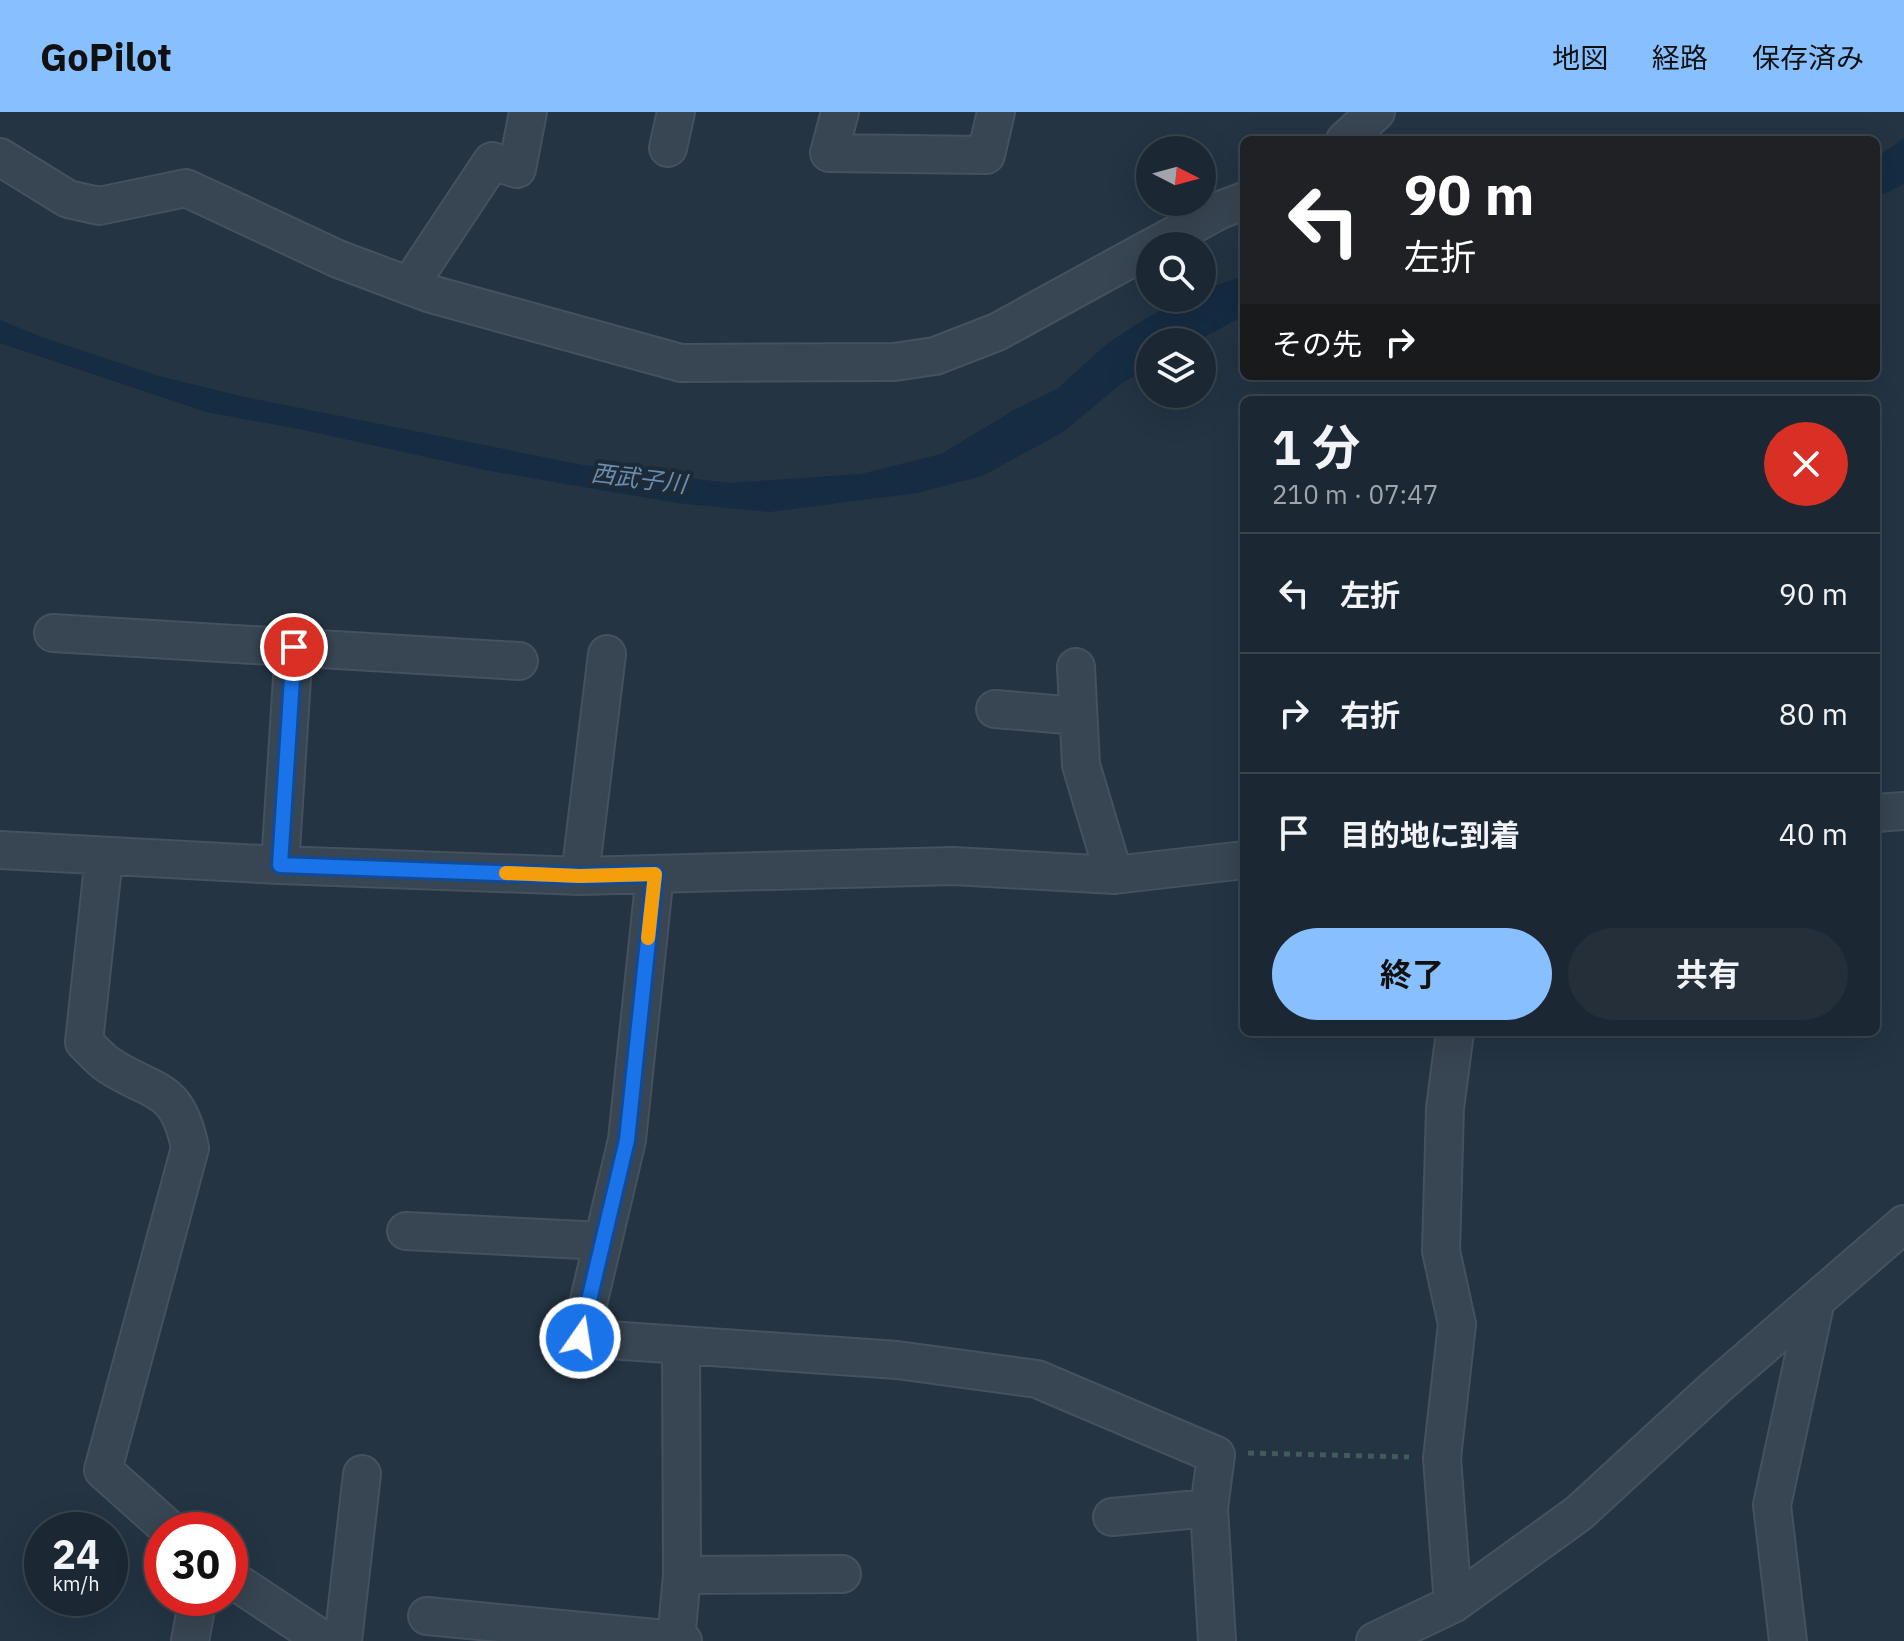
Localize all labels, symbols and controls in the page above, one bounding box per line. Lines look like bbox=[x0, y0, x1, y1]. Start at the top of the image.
text: GoPilot bbox=[40, 32, 172, 81]
text: 地図 bbox=[1552, 39, 1608, 76]
text: 経路 bbox=[1652, 39, 1708, 76]
text: 保存済み bbox=[1752, 39, 1864, 76]
north arrow bbox=[1136, 136, 1216, 216]
map controls bbox=[1136, 136, 1216, 408]
text: 90 m bbox=[1404, 158, 1534, 230]
icon: left bbox=[1272, 168, 1376, 272]
button: search bbox=[1136, 232, 1216, 312]
text: 左折 bbox=[1404, 233, 1476, 280]
icon: right bbox=[1378, 320, 1422, 364]
text: その先 bbox=[1272, 324, 1362, 363]
button: layers bbox=[1136, 328, 1216, 408]
text: 1 分 bbox=[1272, 416, 1360, 478]
button: close bbox=[1764, 422, 1848, 506]
water label: 西武子川 bbox=[589, 456, 692, 500]
text: 210 m · 07:47 bbox=[1272, 477, 1438, 511]
icon: left bbox=[1272, 571, 1316, 615]
text: 90 m bbox=[1779, 574, 1848, 613]
text: 左折 bbox=[1340, 575, 1400, 614]
pin bbox=[260, 613, 328, 681]
icon: arrive bbox=[272, 625, 316, 669]
icon: right bbox=[1272, 691, 1316, 735]
text: 80 m bbox=[1779, 694, 1848, 733]
text: 右折 bbox=[1340, 695, 1400, 734]
icon: arrive bbox=[1272, 811, 1316, 855]
text: 40 m bbox=[1779, 814, 1848, 853]
text: 目的地に到着 bbox=[1340, 815, 1520, 854]
button: 終了 bbox=[1272, 928, 1552, 1020]
button: 共有 bbox=[1568, 928, 1848, 1020]
position arrow bbox=[538, 1296, 622, 1380]
speed limit sign: 30 bbox=[144, 1512, 248, 1616]
text: 24 bbox=[52, 1528, 100, 1580]
text: km/h bbox=[52, 1570, 100, 1597]

